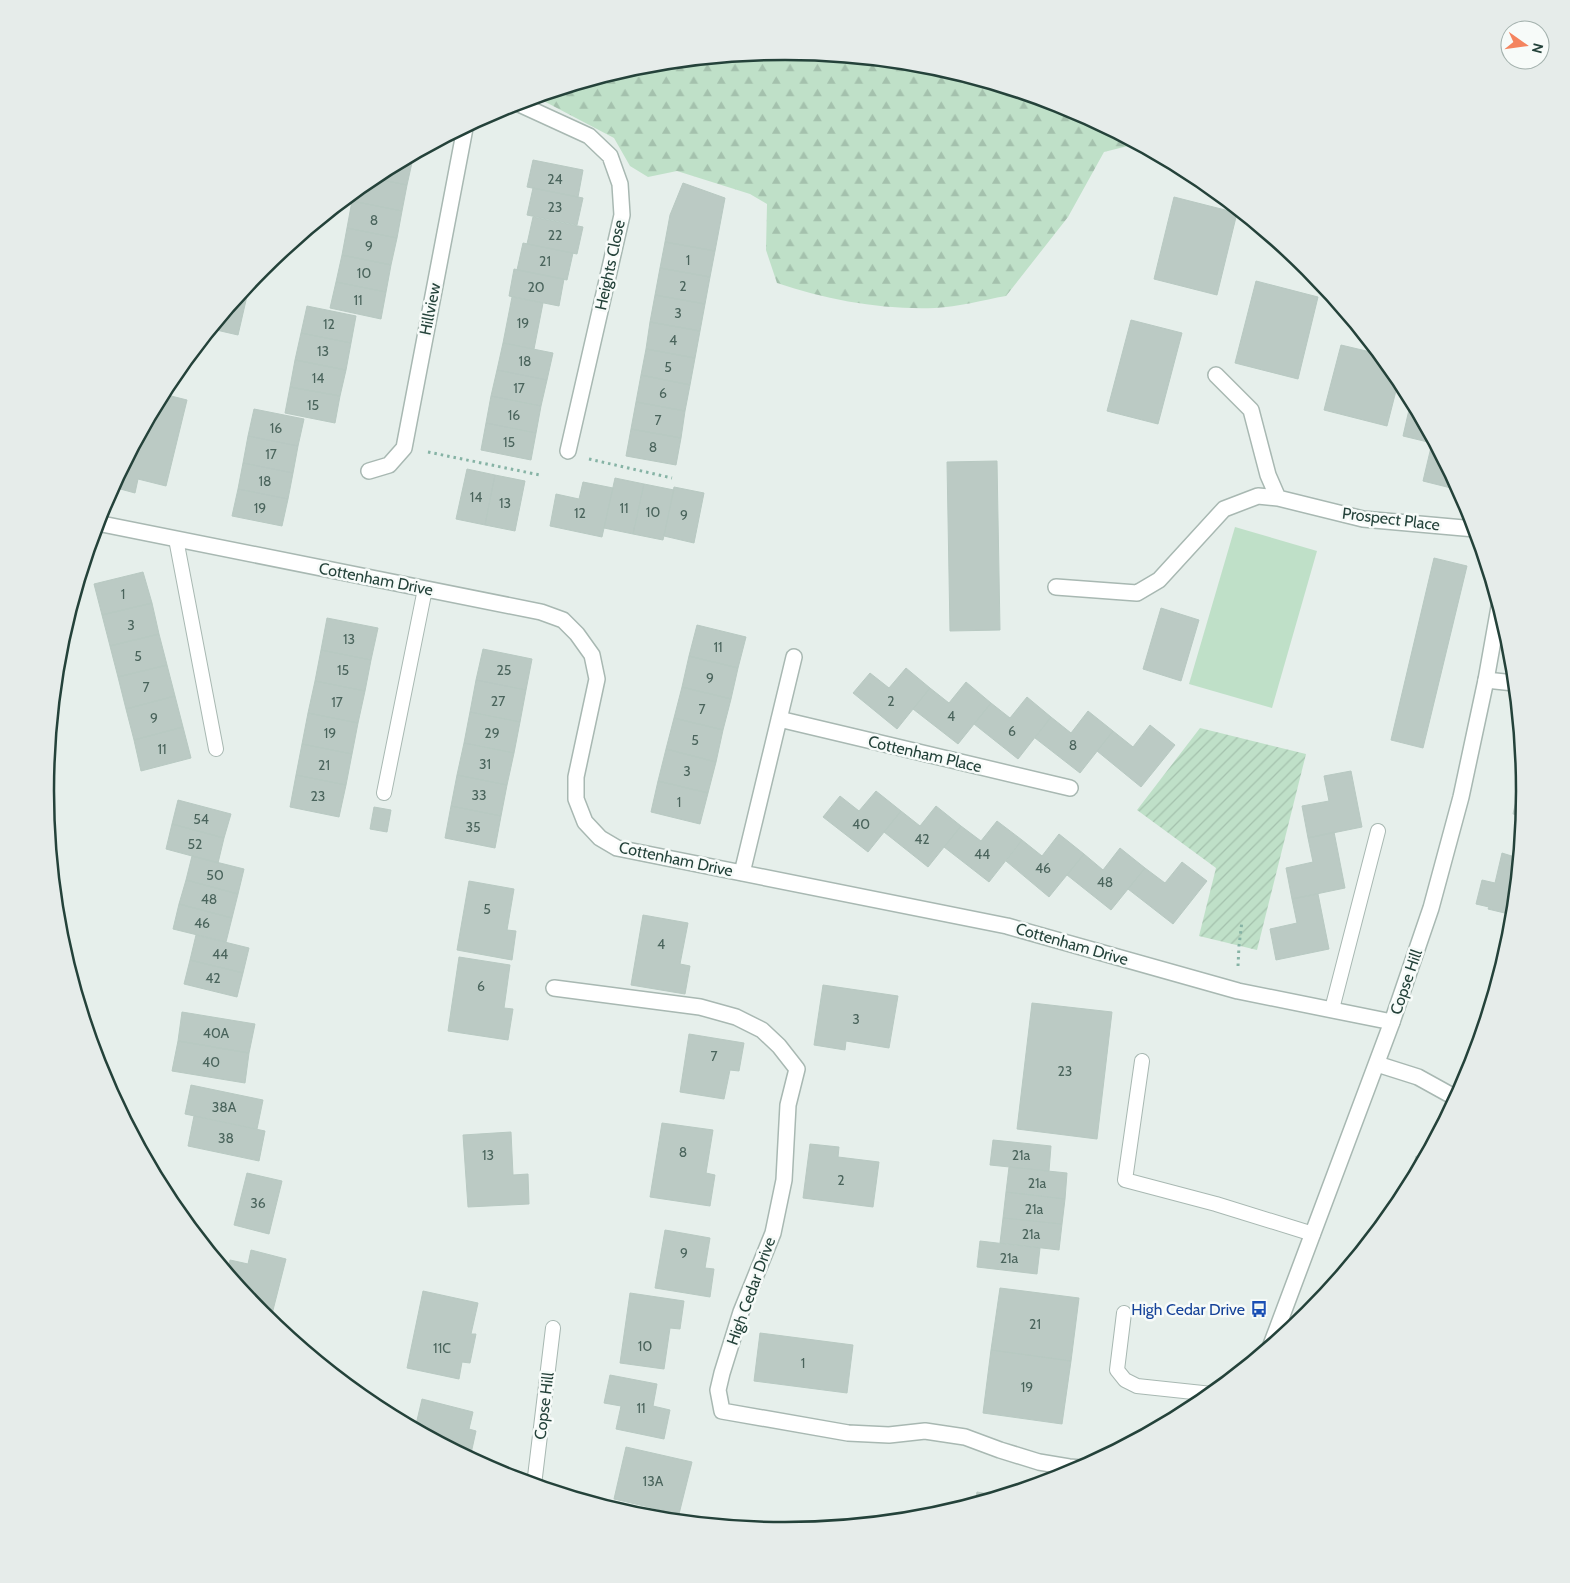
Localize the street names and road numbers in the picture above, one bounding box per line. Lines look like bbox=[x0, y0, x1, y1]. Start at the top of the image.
street label: Heights Close bbox=[591, 218, 629, 312]
street label: Hillview bbox=[416, 281, 444, 337]
street label: Prospect Place bbox=[1341, 504, 1441, 534]
street label: Cottenham Drive bbox=[317, 559, 435, 599]
street label: Cottenham Place bbox=[866, 732, 984, 776]
street label: Cottenham Drive bbox=[617, 838, 735, 880]
street label: Cottenham Drive bbox=[1014, 919, 1130, 969]
street label: Copse Hill bbox=[1386, 947, 1426, 1017]
street label: High Cedar Drive bbox=[723, 1234, 779, 1348]
street label: Copse Hill bbox=[530, 1371, 558, 1441]

